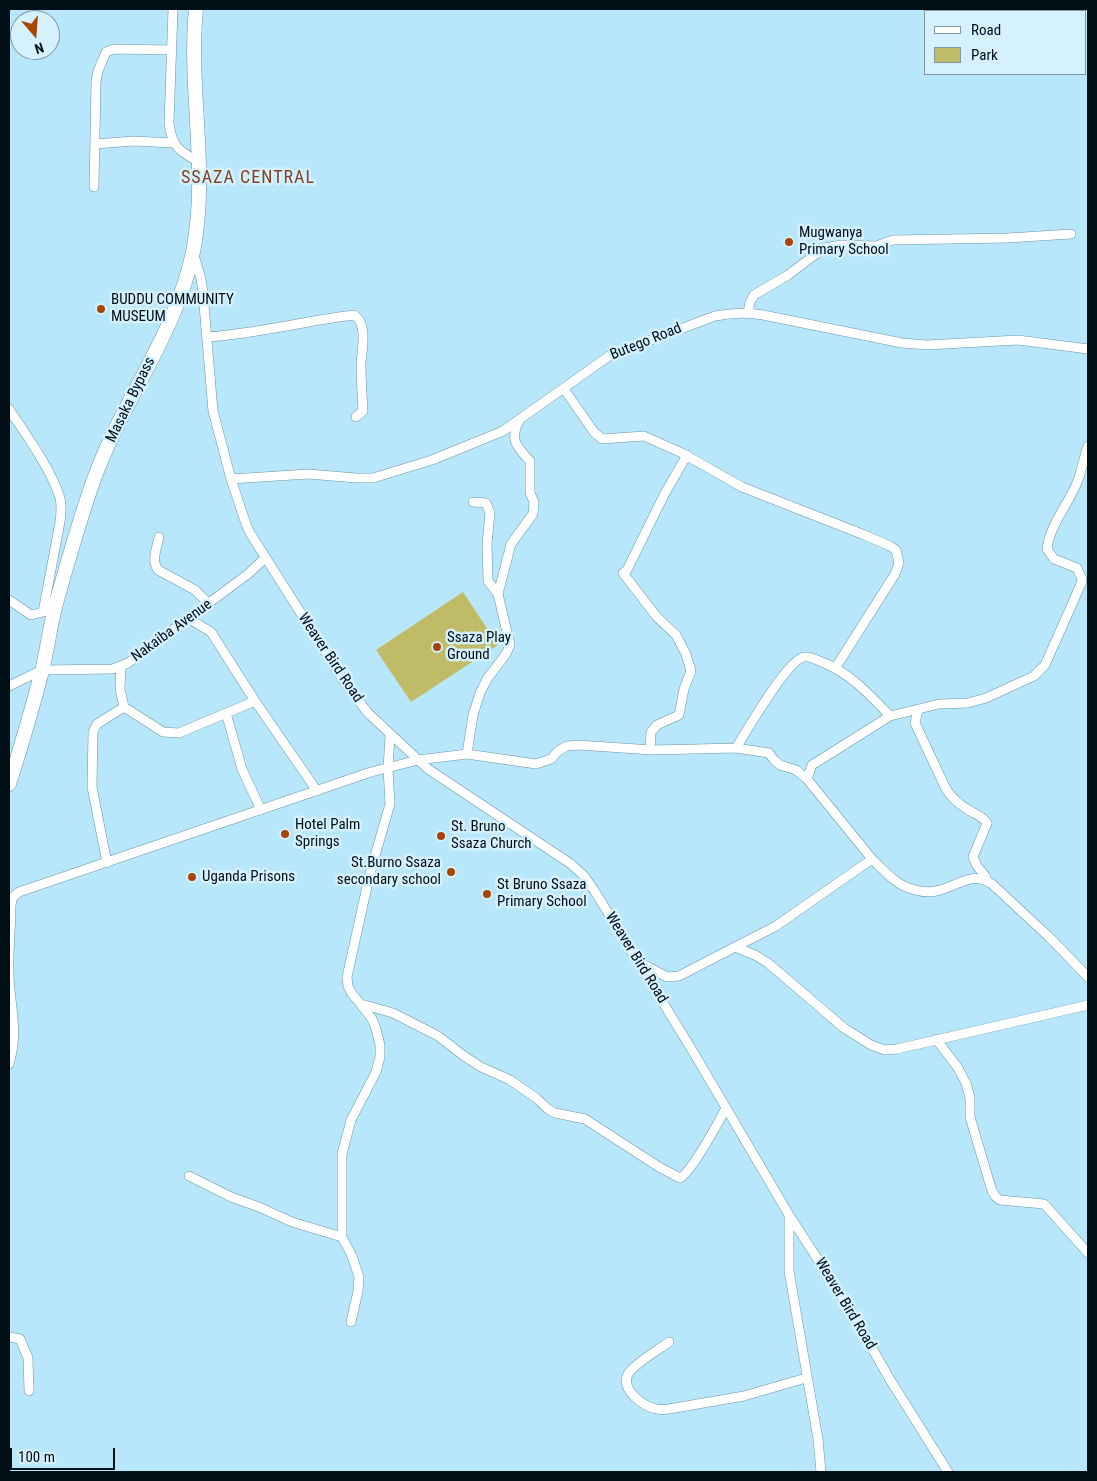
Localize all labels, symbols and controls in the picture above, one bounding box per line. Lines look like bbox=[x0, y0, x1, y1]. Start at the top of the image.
north arrow bbox=[10, 10, 60, 60]
legend bbox=[924, 10, 1087, 75]
text: Road bbox=[971, 21, 1001, 39]
text: N bbox=[33, 39, 46, 57]
text: Park bbox=[971, 46, 998, 64]
district label: SSAZA CENTRAL bbox=[179, 167, 317, 189]
place label: Mugwanya Primary School bbox=[799, 224, 889, 259]
marker: Mugwanya Primary School bbox=[783, 236, 795, 248]
place label: BUDDU COMMUNITY MUSEUM bbox=[111, 291, 234, 326]
marker: BUDDU COMMUNITY MUSEUM bbox=[95, 303, 107, 315]
street label: Butego Road bbox=[608, 320, 684, 364]
street label: Masaka Bypass bbox=[103, 354, 159, 446]
street label: Nakaiba Avenue bbox=[128, 596, 216, 666]
street label: Weaver Bird Road bbox=[294, 610, 366, 706]
place label: Ssaza Play Ground bbox=[447, 629, 511, 664]
marker: Ssaza Play Ground bbox=[431, 641, 443, 653]
place label: Hotel Palm Springs bbox=[295, 816, 360, 851]
place label: St. Bruno Ssaza Church bbox=[451, 818, 532, 853]
marker: Hotel Palm Springs bbox=[279, 828, 291, 840]
marker: St. Bruno Ssaza Church bbox=[435, 830, 447, 842]
place label: St.Burno Ssaza secondary school bbox=[337, 854, 441, 889]
marker: St.Burno Ssaza secondary school bbox=[445, 866, 457, 878]
place label: Uganda Prisons bbox=[202, 868, 295, 886]
marker: Uganda Prisons bbox=[186, 871, 198, 883]
place label: St Bruno Ssaza Primary School bbox=[497, 876, 587, 911]
marker: St Bruno Ssaza Primary School bbox=[481, 888, 493, 900]
street label: Weaver Bird Road bbox=[601, 909, 671, 1007]
street label: Weaver Bird Road bbox=[811, 1255, 879, 1353]
scale bar bbox=[12, 1438, 118, 1470]
text: 100 m bbox=[18, 1448, 55, 1466]

